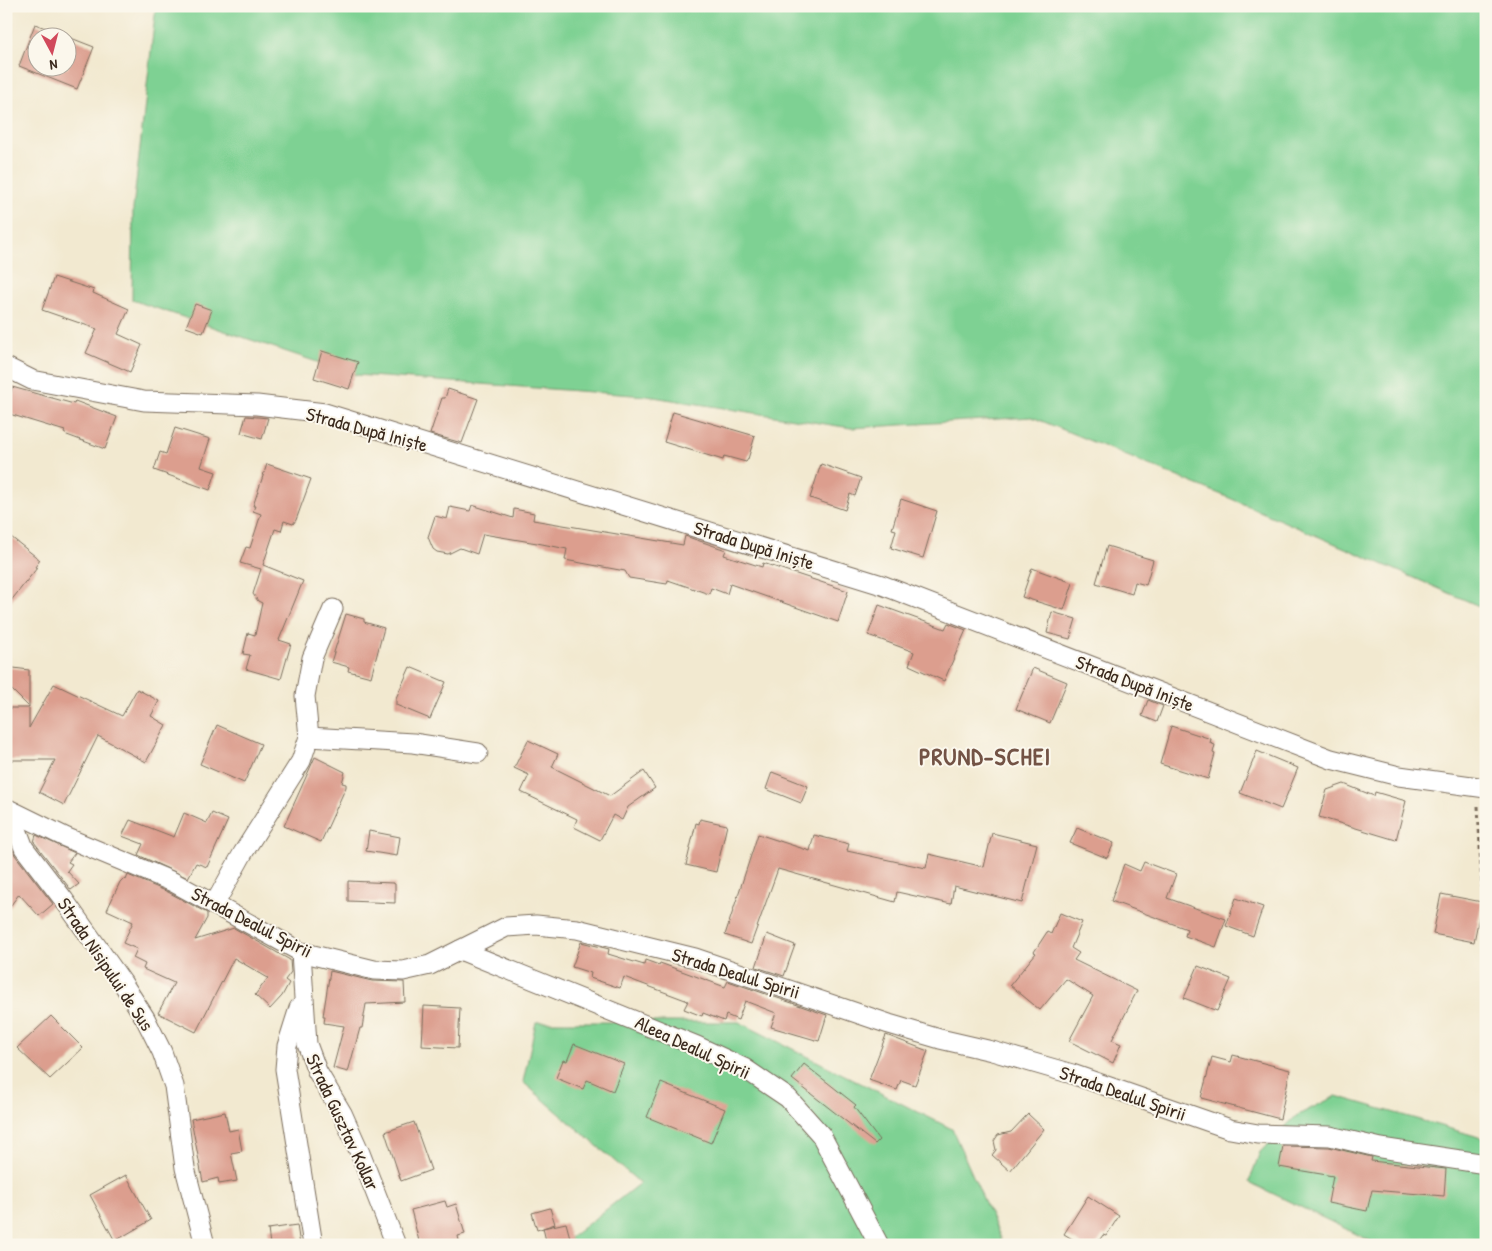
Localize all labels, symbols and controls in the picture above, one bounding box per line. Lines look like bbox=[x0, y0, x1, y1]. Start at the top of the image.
north arrow bbox=[28, 28, 78, 78]
text: N bbox=[48, 56, 59, 75]
street label: Strada După Iniște bbox=[303, 400, 431, 458]
street label: Strada După Iniște bbox=[691, 514, 818, 576]
street label: Strada După Iniște bbox=[1072, 649, 1198, 718]
district label: PRUND-SCHEI bbox=[919, 740, 1051, 772]
street label: Strada Dealul Spirii bbox=[187, 880, 317, 964]
street label: Strada Nisipului de Sus bbox=[52, 892, 160, 1036]
street label: Strada Dealul Spirii bbox=[669, 941, 803, 1005]
street label: Aleea Dealul Spirii bbox=[631, 1009, 755, 1085]
street label: Strada Gusztav Kollar bbox=[300, 1049, 386, 1195]
street label: Strada Dealul Spirii bbox=[1056, 1059, 1190, 1127]

